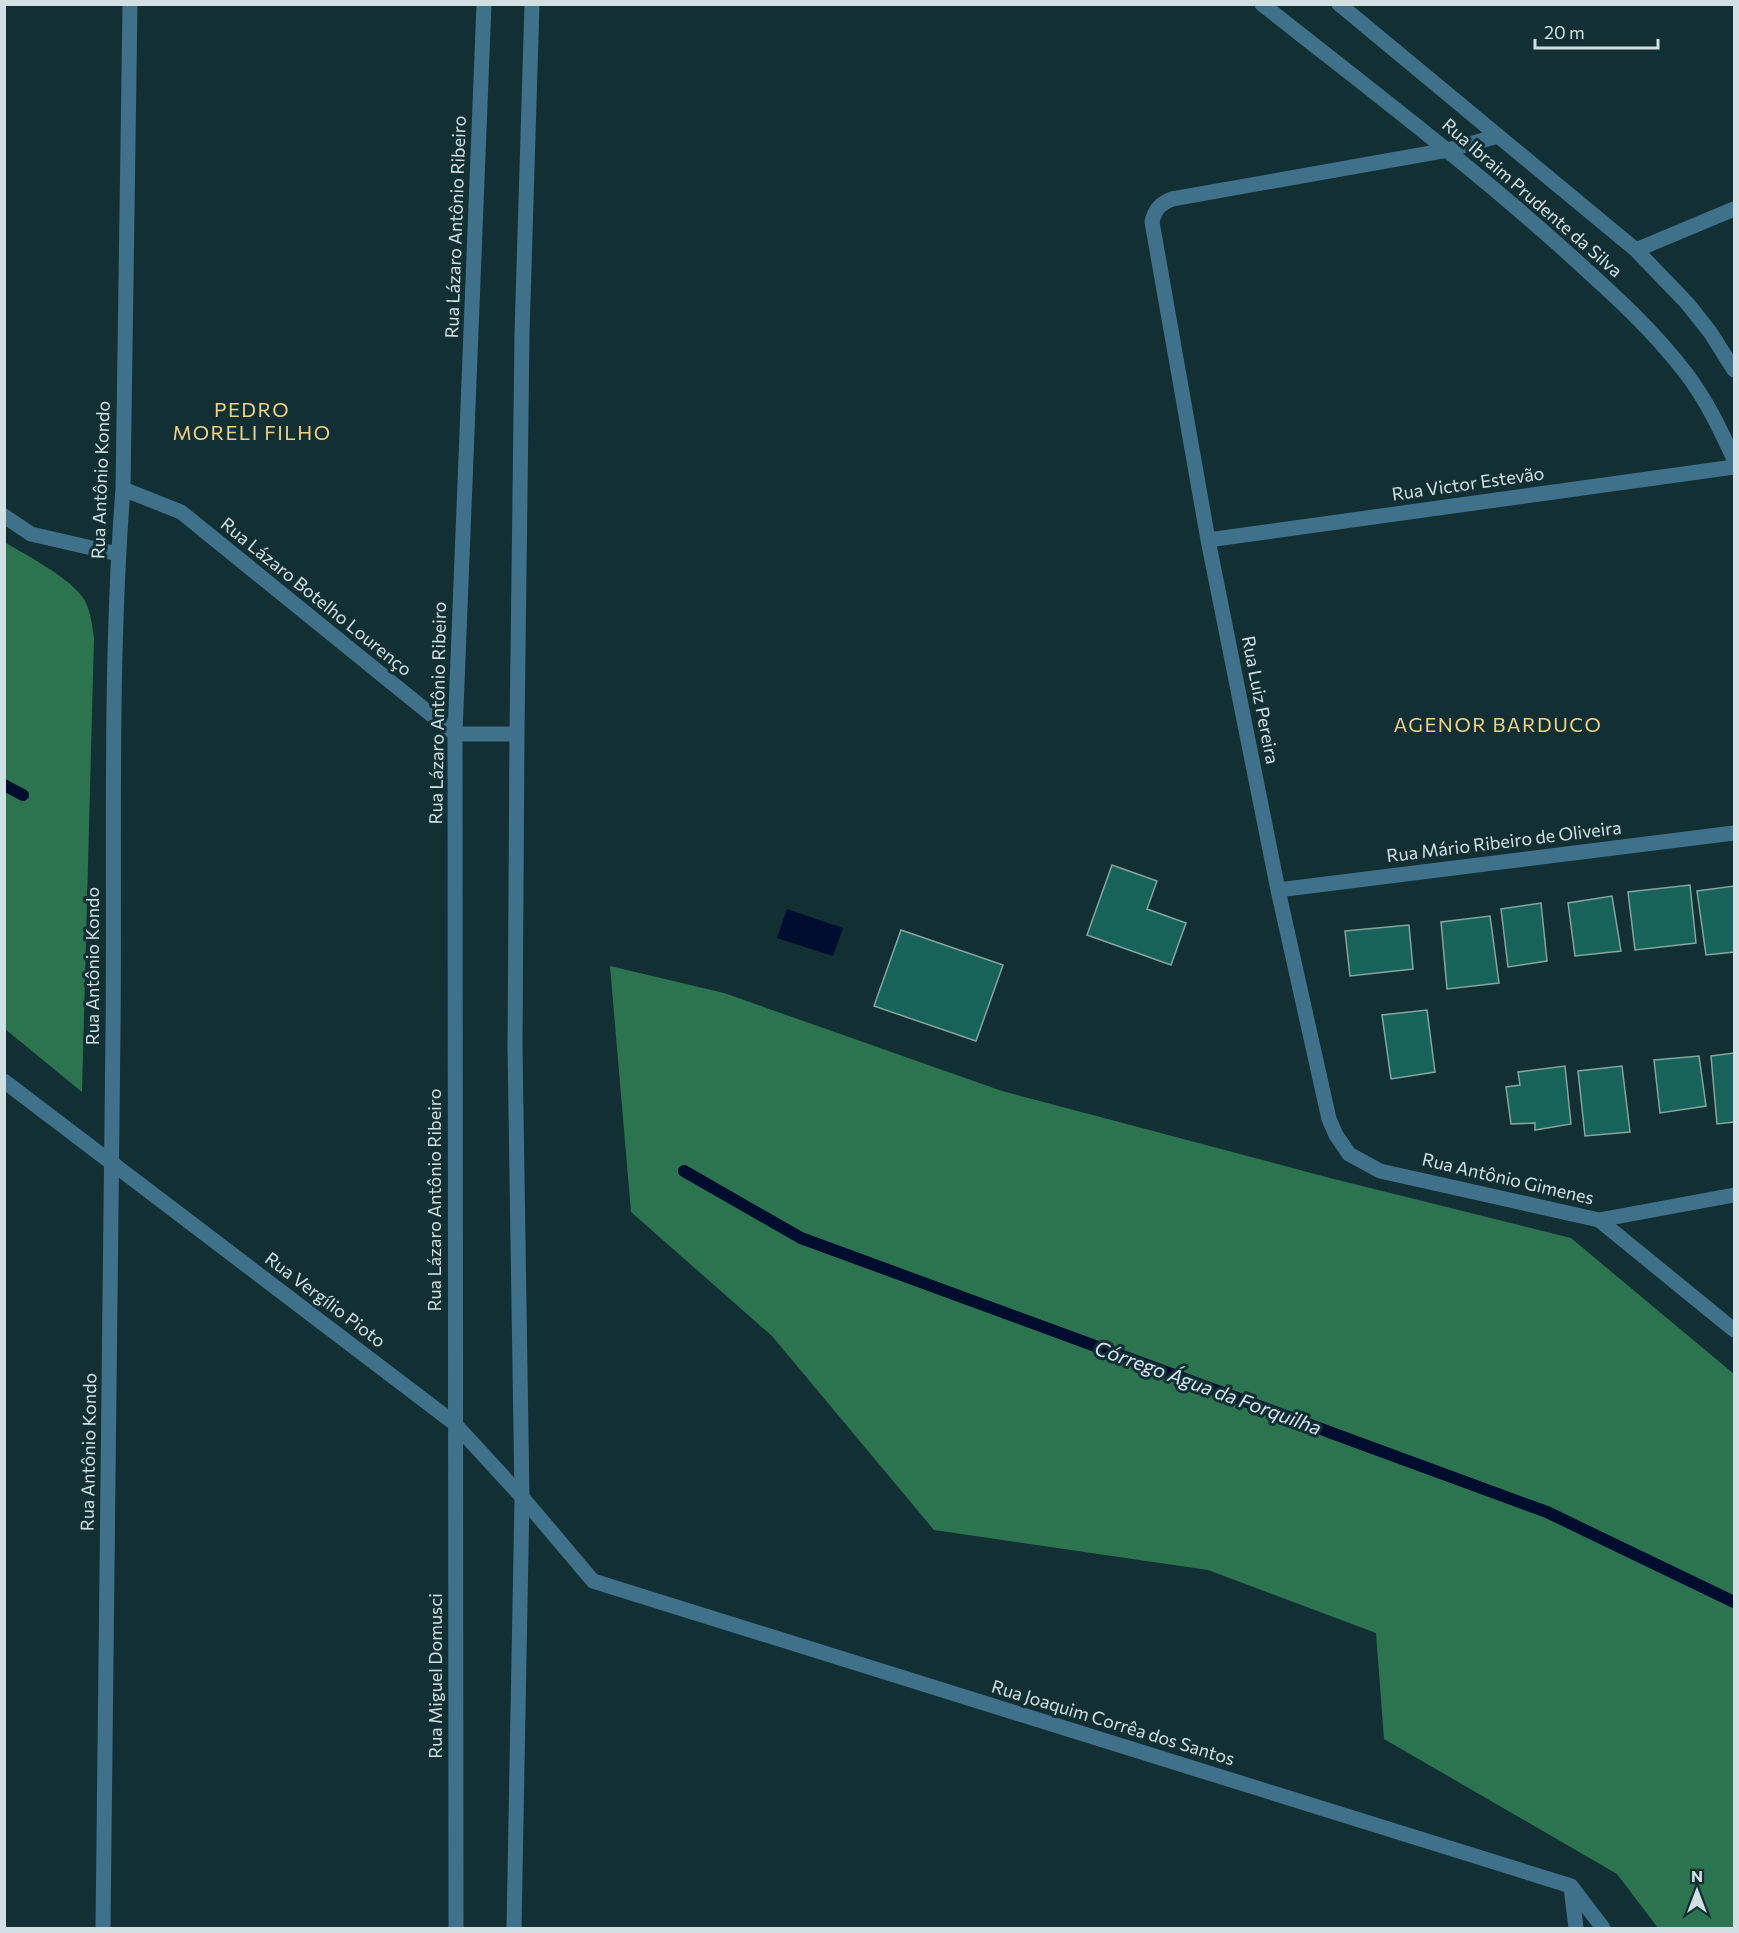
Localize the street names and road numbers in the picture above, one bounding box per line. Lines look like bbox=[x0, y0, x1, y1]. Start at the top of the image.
street label: Rua Ibraim Prudente da Silva bbox=[1438, 113, 1627, 281]
street label: Rua Lázaro Antônio Ribeiro bbox=[440, 115, 470, 339]
street label: Rua Antônio Kondo bbox=[86, 400, 114, 560]
street label: Rua Victor Estevão bbox=[1390, 461, 1546, 505]
street label: Rua Lázaro Botelho Lourenço bbox=[217, 512, 417, 680]
street label: Rua Lázaro Antônio Ribeiro bbox=[424, 601, 450, 825]
street label: Rua Luiz Pereira bbox=[1238, 634, 1284, 766]
street label: Rua Mário Ribeiro de Oliveira bbox=[1385, 816, 1623, 866]
street label: Rua Antônio Kondo bbox=[81, 887, 103, 1045]
street label: Rua Lázaro Antônio Ribeiro bbox=[423, 1089, 445, 1311]
street label: Rua Antônio Gimenes bbox=[1420, 1148, 1596, 1209]
street label: Rua Vergílio Pioto bbox=[261, 1247, 390, 1352]
street label: Rua Antônio Kondo bbox=[76, 1373, 100, 1531]
street label: Rua Miguel Domusci bbox=[424, 1593, 446, 1759]
street label: Rua Joaquim Corrêa dos Santos bbox=[989, 1675, 1238, 1770]

